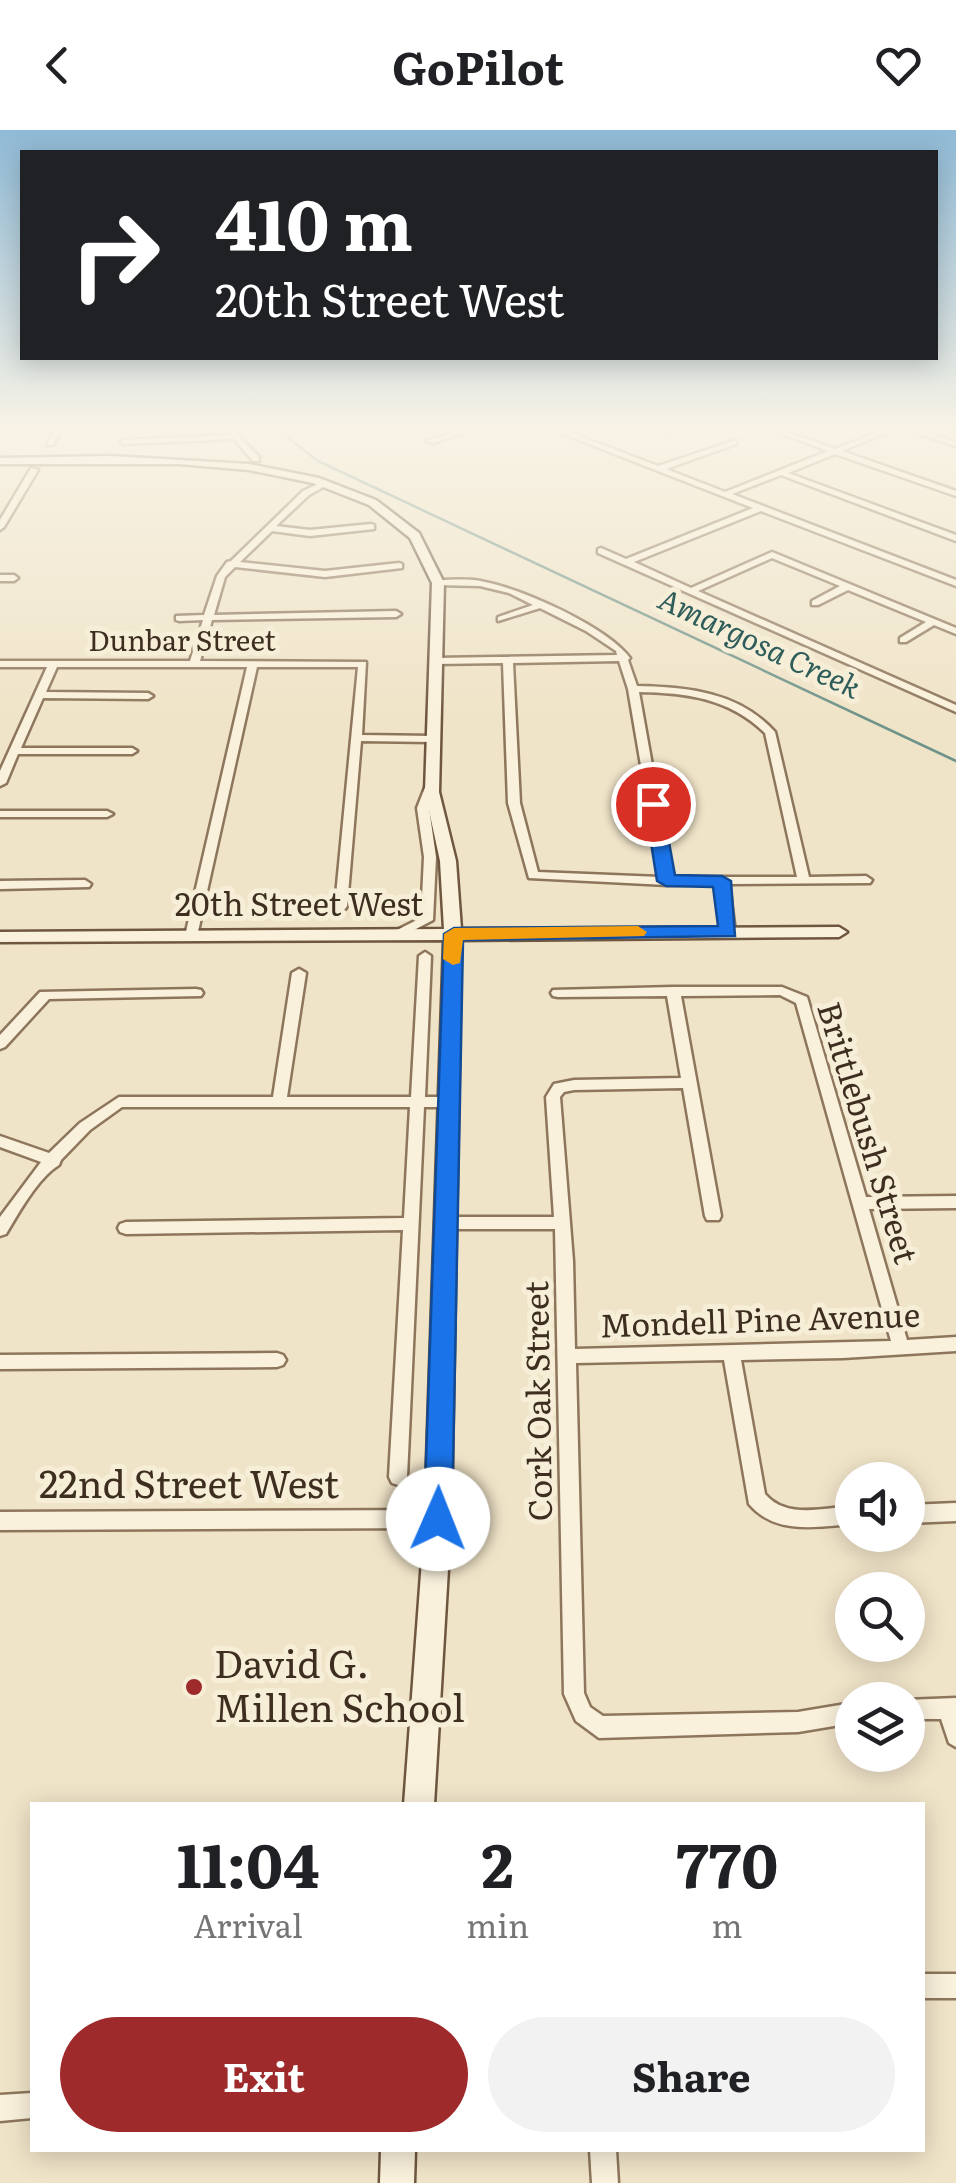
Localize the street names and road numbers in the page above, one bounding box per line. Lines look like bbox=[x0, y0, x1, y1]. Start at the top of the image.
street label: Dunbar Street bbox=[88, 618, 276, 660]
street label: 20th Street West bbox=[175, 878, 423, 926]
street label: Brittlebush Street bbox=[807, 996, 932, 1269]
street label: Cork Oak Street bbox=[510, 1280, 562, 1522]
street label: Mondell Pine Avenue bbox=[599, 1288, 921, 1348]
street label: 22nd Street West bbox=[39, 1453, 340, 1510]

